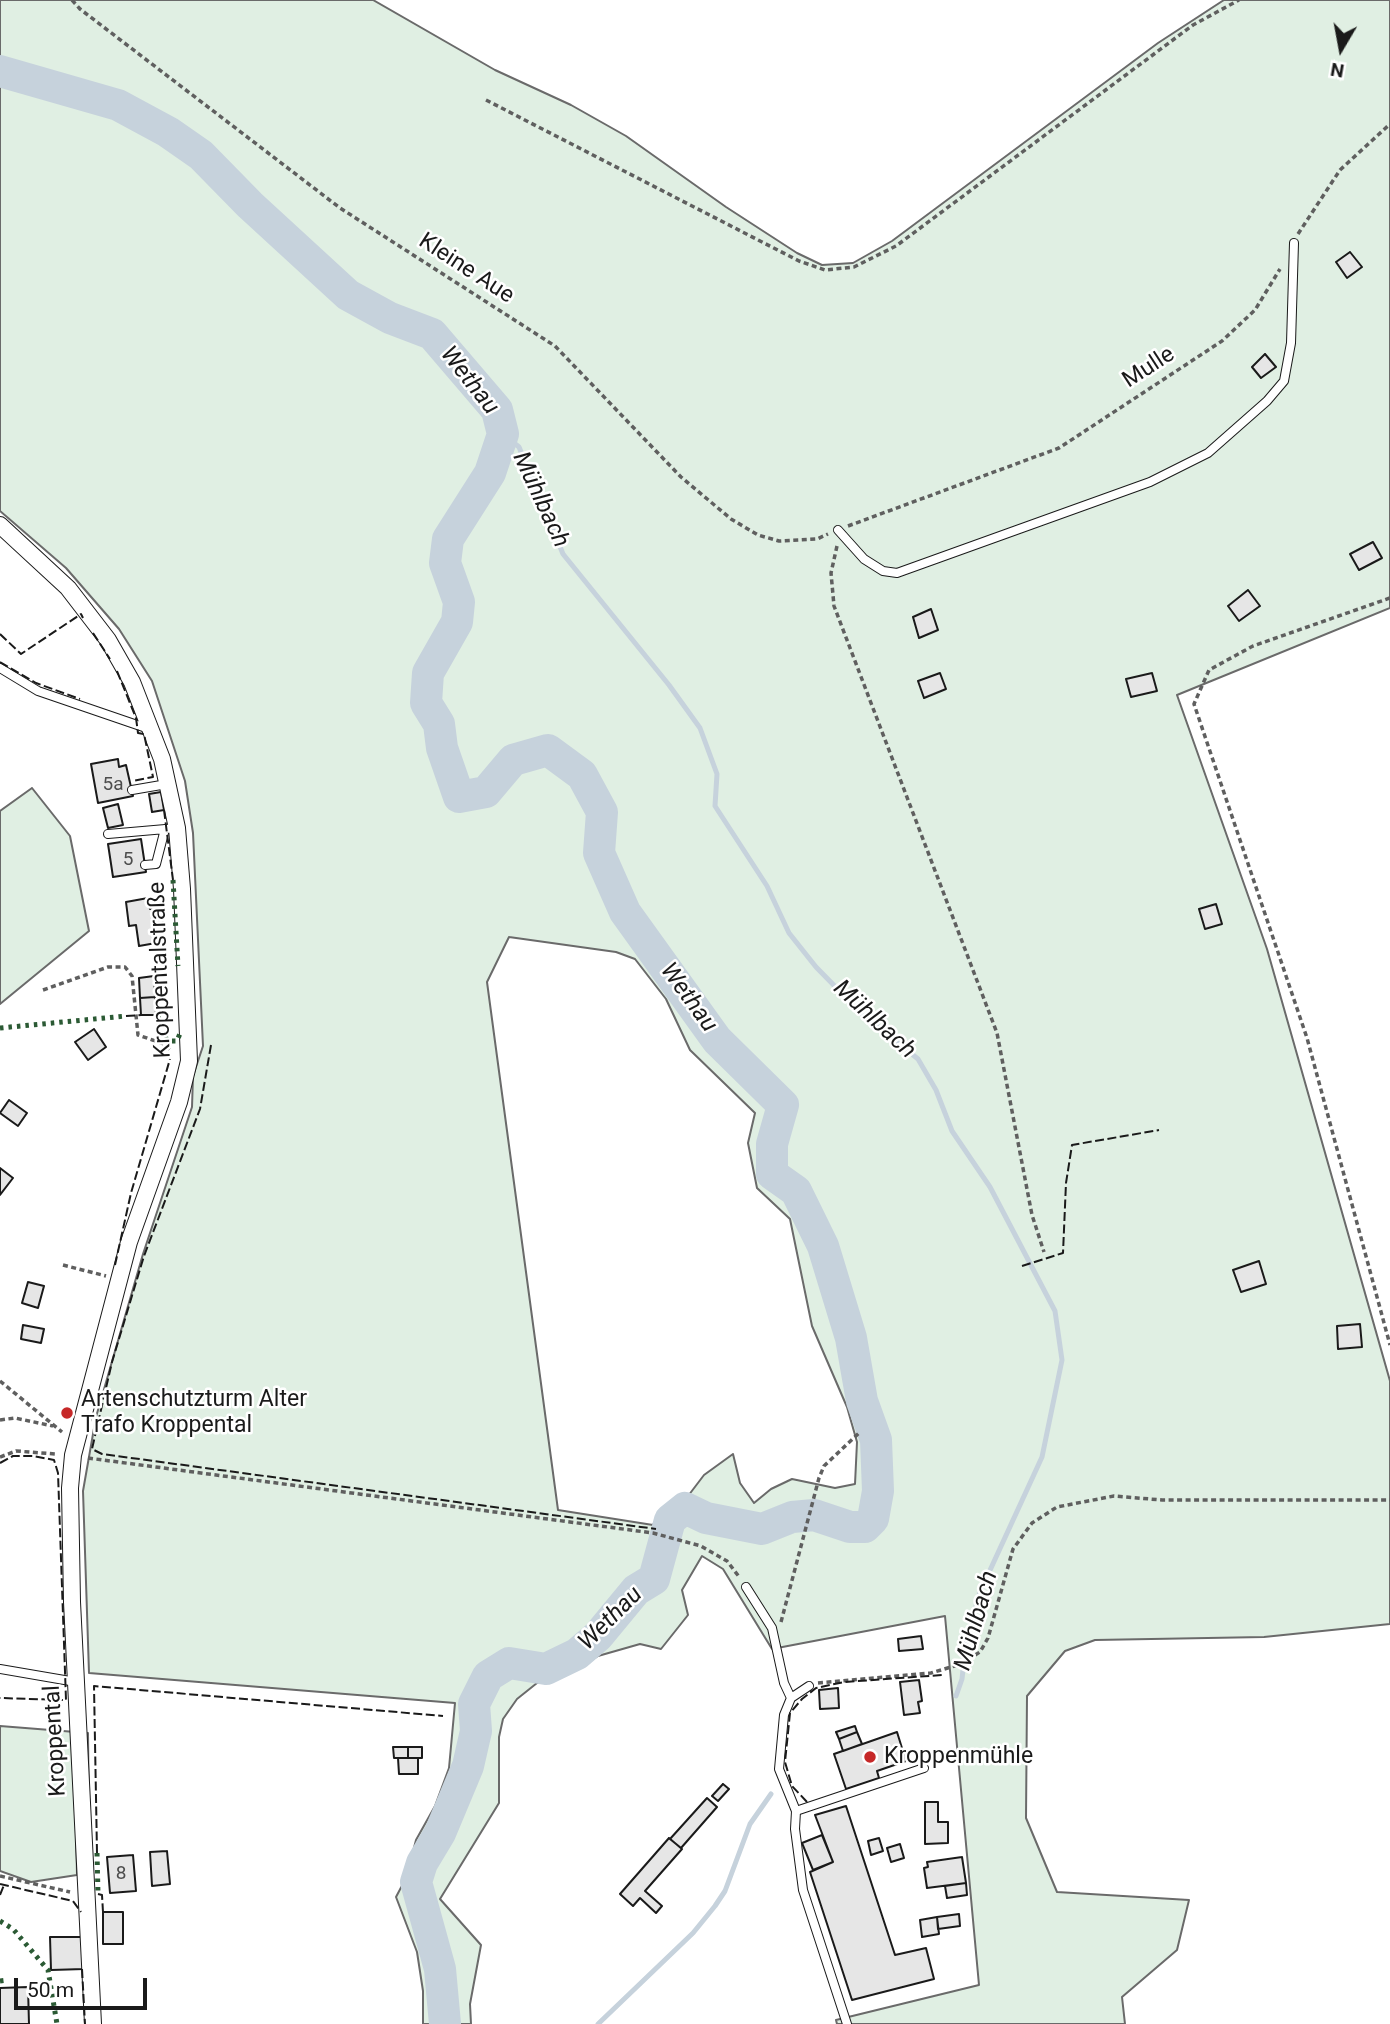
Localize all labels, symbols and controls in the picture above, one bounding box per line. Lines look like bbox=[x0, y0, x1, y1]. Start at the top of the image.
north arrow bbox=[1306, 14, 1376, 84]
text: N bbox=[1329, 58, 1346, 83]
street label: Kleine Aue bbox=[413, 228, 519, 310]
water label: Wethau bbox=[433, 341, 505, 421]
street label: Mulle bbox=[1118, 341, 1180, 395]
water label: Mühlbach bbox=[505, 448, 575, 552]
house number: 5a bbox=[102, 774, 124, 796]
house number: 5 bbox=[123, 849, 133, 871]
street label: Kroppentalstraße bbox=[144, 881, 178, 1059]
water label: Wethau bbox=[653, 958, 723, 1038]
water label: Mühlbach bbox=[827, 975, 921, 1065]
place label: Artenschutzturm Alter Trafo Kroppental bbox=[81, 1386, 307, 1440]
marker: Artenschutzturm Alter Trafo Kroppental bbox=[59, 1405, 75, 1421]
water label: Mühlbach bbox=[949, 1568, 1005, 1674]
water label: Wethau bbox=[573, 1581, 649, 1657]
street label: Kroppental bbox=[39, 1685, 73, 1797]
place label: Kroppenmühle bbox=[884, 1743, 1033, 1771]
marker: Kroppenmühle bbox=[862, 1749, 878, 1765]
house number: 8 bbox=[116, 1863, 126, 1885]
scale bar bbox=[18, 1965, 150, 2009]
text: 50 m bbox=[27, 1978, 74, 2002]

